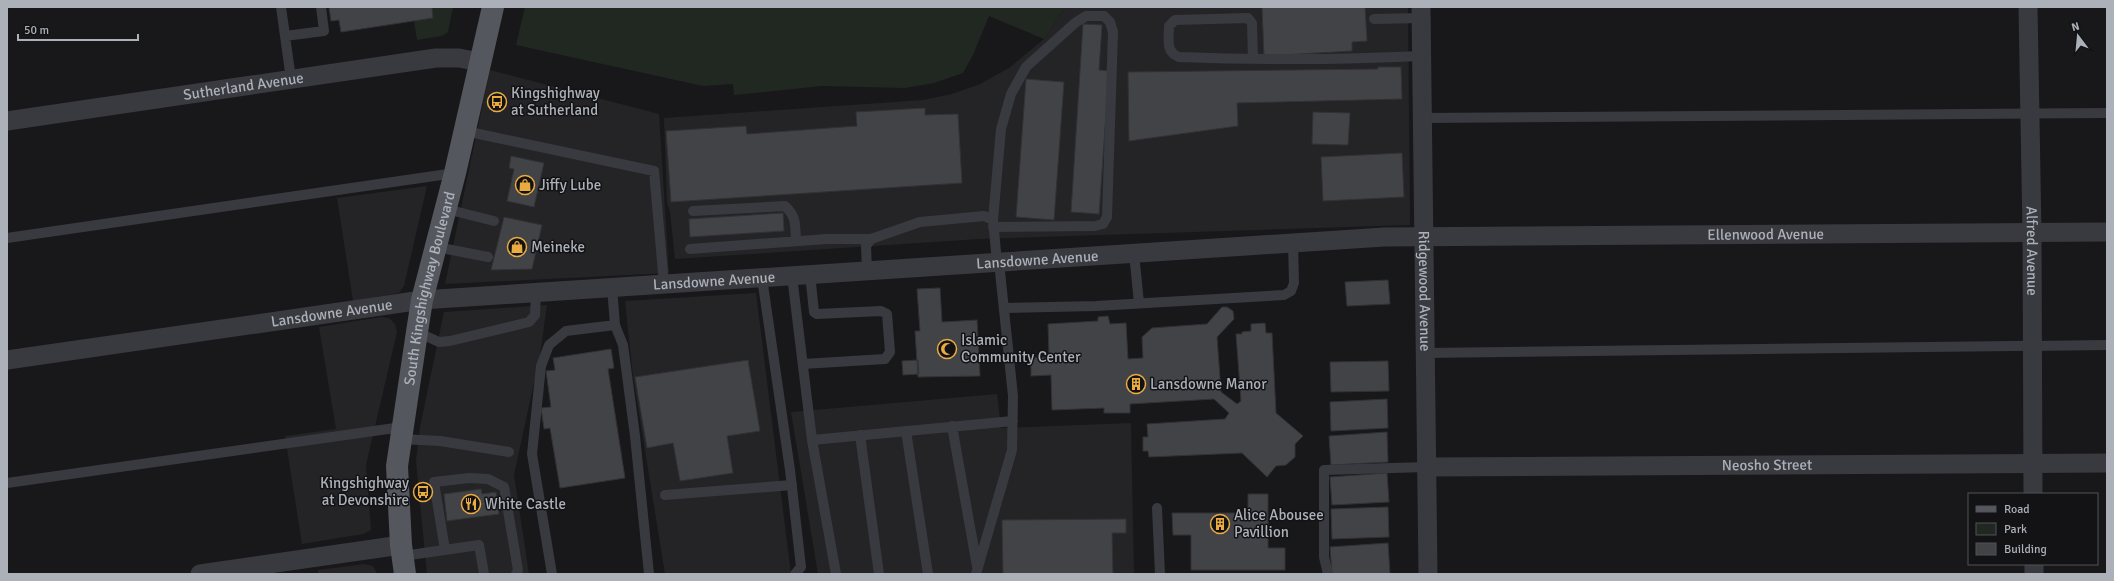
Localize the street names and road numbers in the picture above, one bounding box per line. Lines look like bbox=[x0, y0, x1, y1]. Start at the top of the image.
street label: Sutherland Avenue bbox=[182, 69, 305, 104]
street label: South Kingshighway Boulevard bbox=[400, 190, 459, 387]
street label: Alfred Avenue bbox=[2023, 206, 2041, 296]
street label: Ellenwood Avenue bbox=[1707, 225, 1824, 244]
street label: Ridgewood Avenue bbox=[1415, 230, 1434, 351]
street label: Lansdowne Avenue bbox=[976, 247, 1099, 273]
street label: Lansdowne Avenue bbox=[652, 268, 776, 294]
street label: Lansdowne Avenue bbox=[270, 295, 394, 331]
street label: Neosho Street bbox=[1722, 456, 1812, 474]

